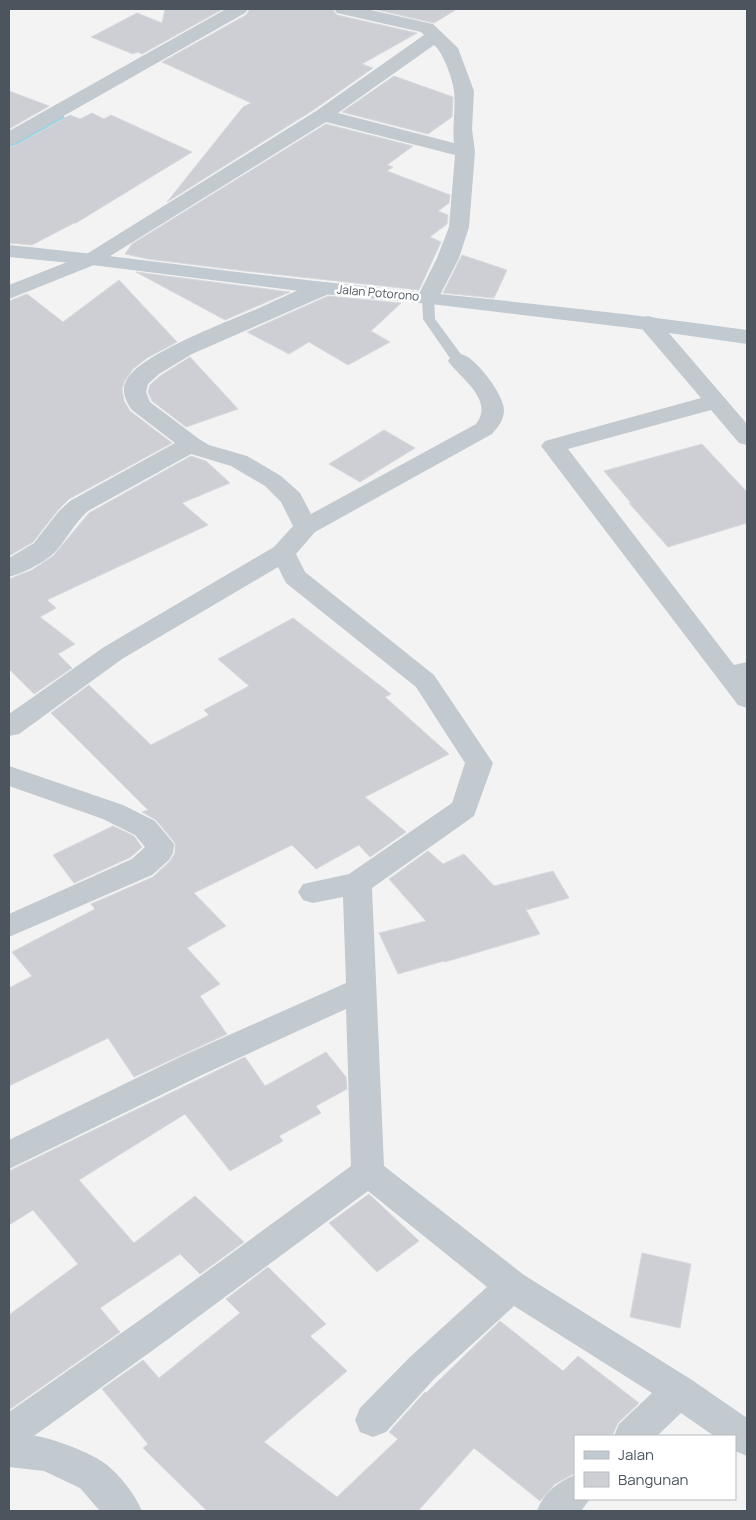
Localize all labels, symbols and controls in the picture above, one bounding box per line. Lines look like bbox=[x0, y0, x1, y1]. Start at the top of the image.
street label: Jalan Potorono bbox=[336, 280, 420, 305]
legend bbox=[574, 1435, 736, 1500]
text: Jalan bbox=[618, 1444, 654, 1465]
text: Bangunan bbox=[618, 1469, 688, 1490]

